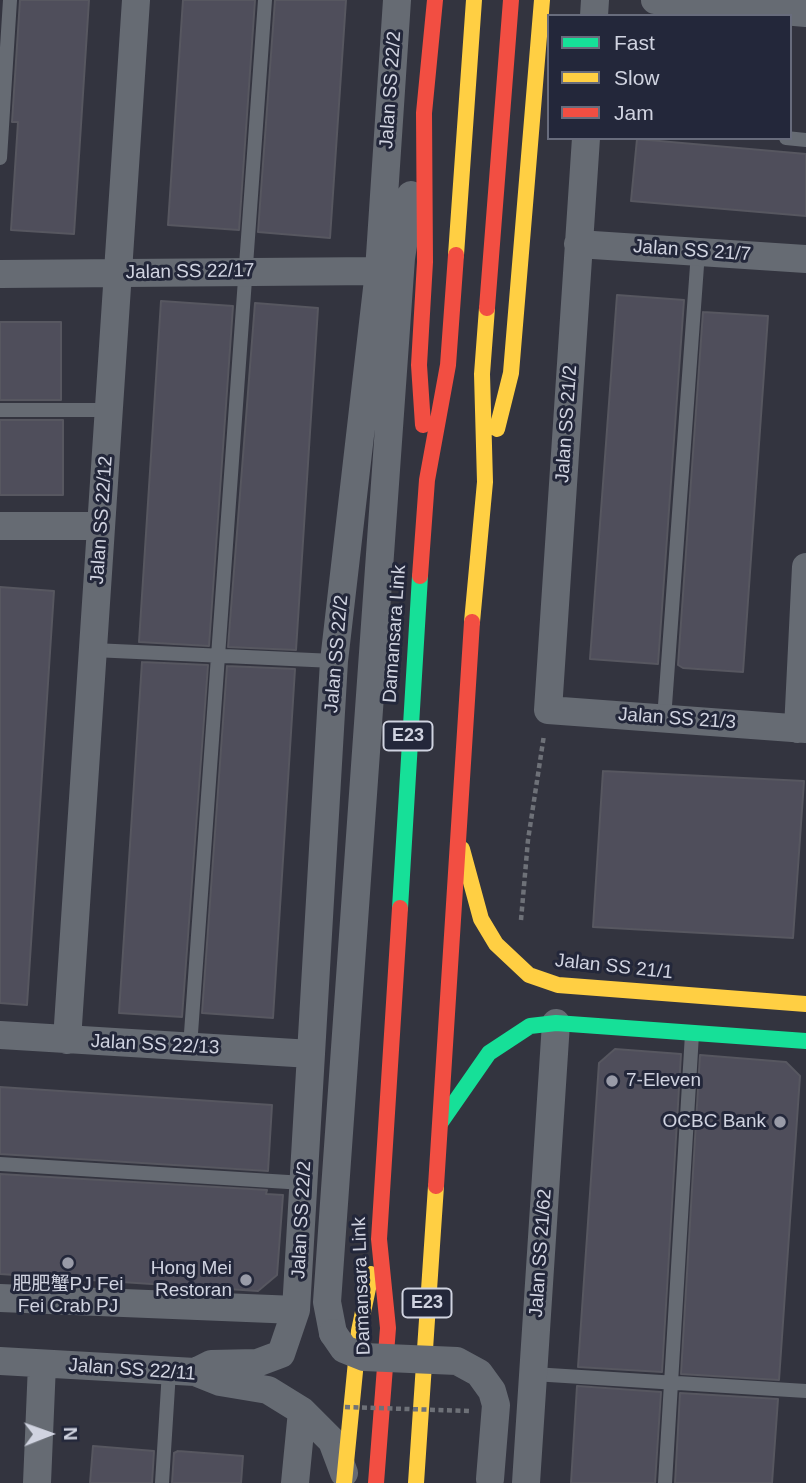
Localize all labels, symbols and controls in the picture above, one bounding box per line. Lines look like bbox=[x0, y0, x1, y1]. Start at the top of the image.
legend bbox=[547, 14, 792, 140]
street label: Jalan SS 22/2 bbox=[376, 30, 406, 150]
text: Fast bbox=[614, 31, 655, 54]
text: Slow bbox=[614, 66, 660, 89]
text: Jam bbox=[614, 101, 654, 124]
street label: Jalan SS 21/7 bbox=[632, 236, 752, 266]
street label: Jalan SS 22/17 bbox=[125, 259, 255, 285]
street label: Jalan SS 21/2 bbox=[552, 364, 582, 484]
street label: Jalan SS 22/12 bbox=[86, 455, 118, 585]
street label: Damansara Link bbox=[379, 564, 411, 704]
street label: Jalan SS 22/2 bbox=[320, 594, 354, 714]
street label: Jalan SS 21/3 bbox=[617, 704, 737, 734]
road number: E23 bbox=[384, 722, 432, 750]
street label: Jalan SS 21/1 bbox=[554, 949, 674, 985]
street label: Jalan SS 22/13 bbox=[90, 1030, 220, 1060]
place label: 7-Eleven bbox=[626, 1070, 701, 1092]
marker: 7-Eleven bbox=[604, 1073, 620, 1089]
place label: OCBC Bank bbox=[663, 1111, 766, 1133]
marker: OCBC Bank bbox=[772, 1114, 788, 1130]
street label: Jalan SS 22/2 bbox=[288, 1160, 316, 1280]
street label: Jalan SS 21/62 bbox=[525, 1188, 557, 1318]
street label: Damansara Link bbox=[348, 1216, 376, 1356]
marker: 肥肥蟹PJ Fei Fei Crab PJ bbox=[60, 1255, 76, 1271]
place label: Hong Mei Restoran bbox=[151, 1258, 232, 1302]
marker: Hong Mei Restoran bbox=[238, 1272, 254, 1288]
place label: 肥肥蟹PJ Fei Fei Crab PJ bbox=[13, 1274, 123, 1318]
road number: E23 bbox=[402, 1288, 452, 1318]
street label: Jalan SS 22/11 bbox=[68, 1354, 196, 1386]
north arrow bbox=[14, 1399, 84, 1469]
text: N bbox=[60, 1427, 81, 1441]

